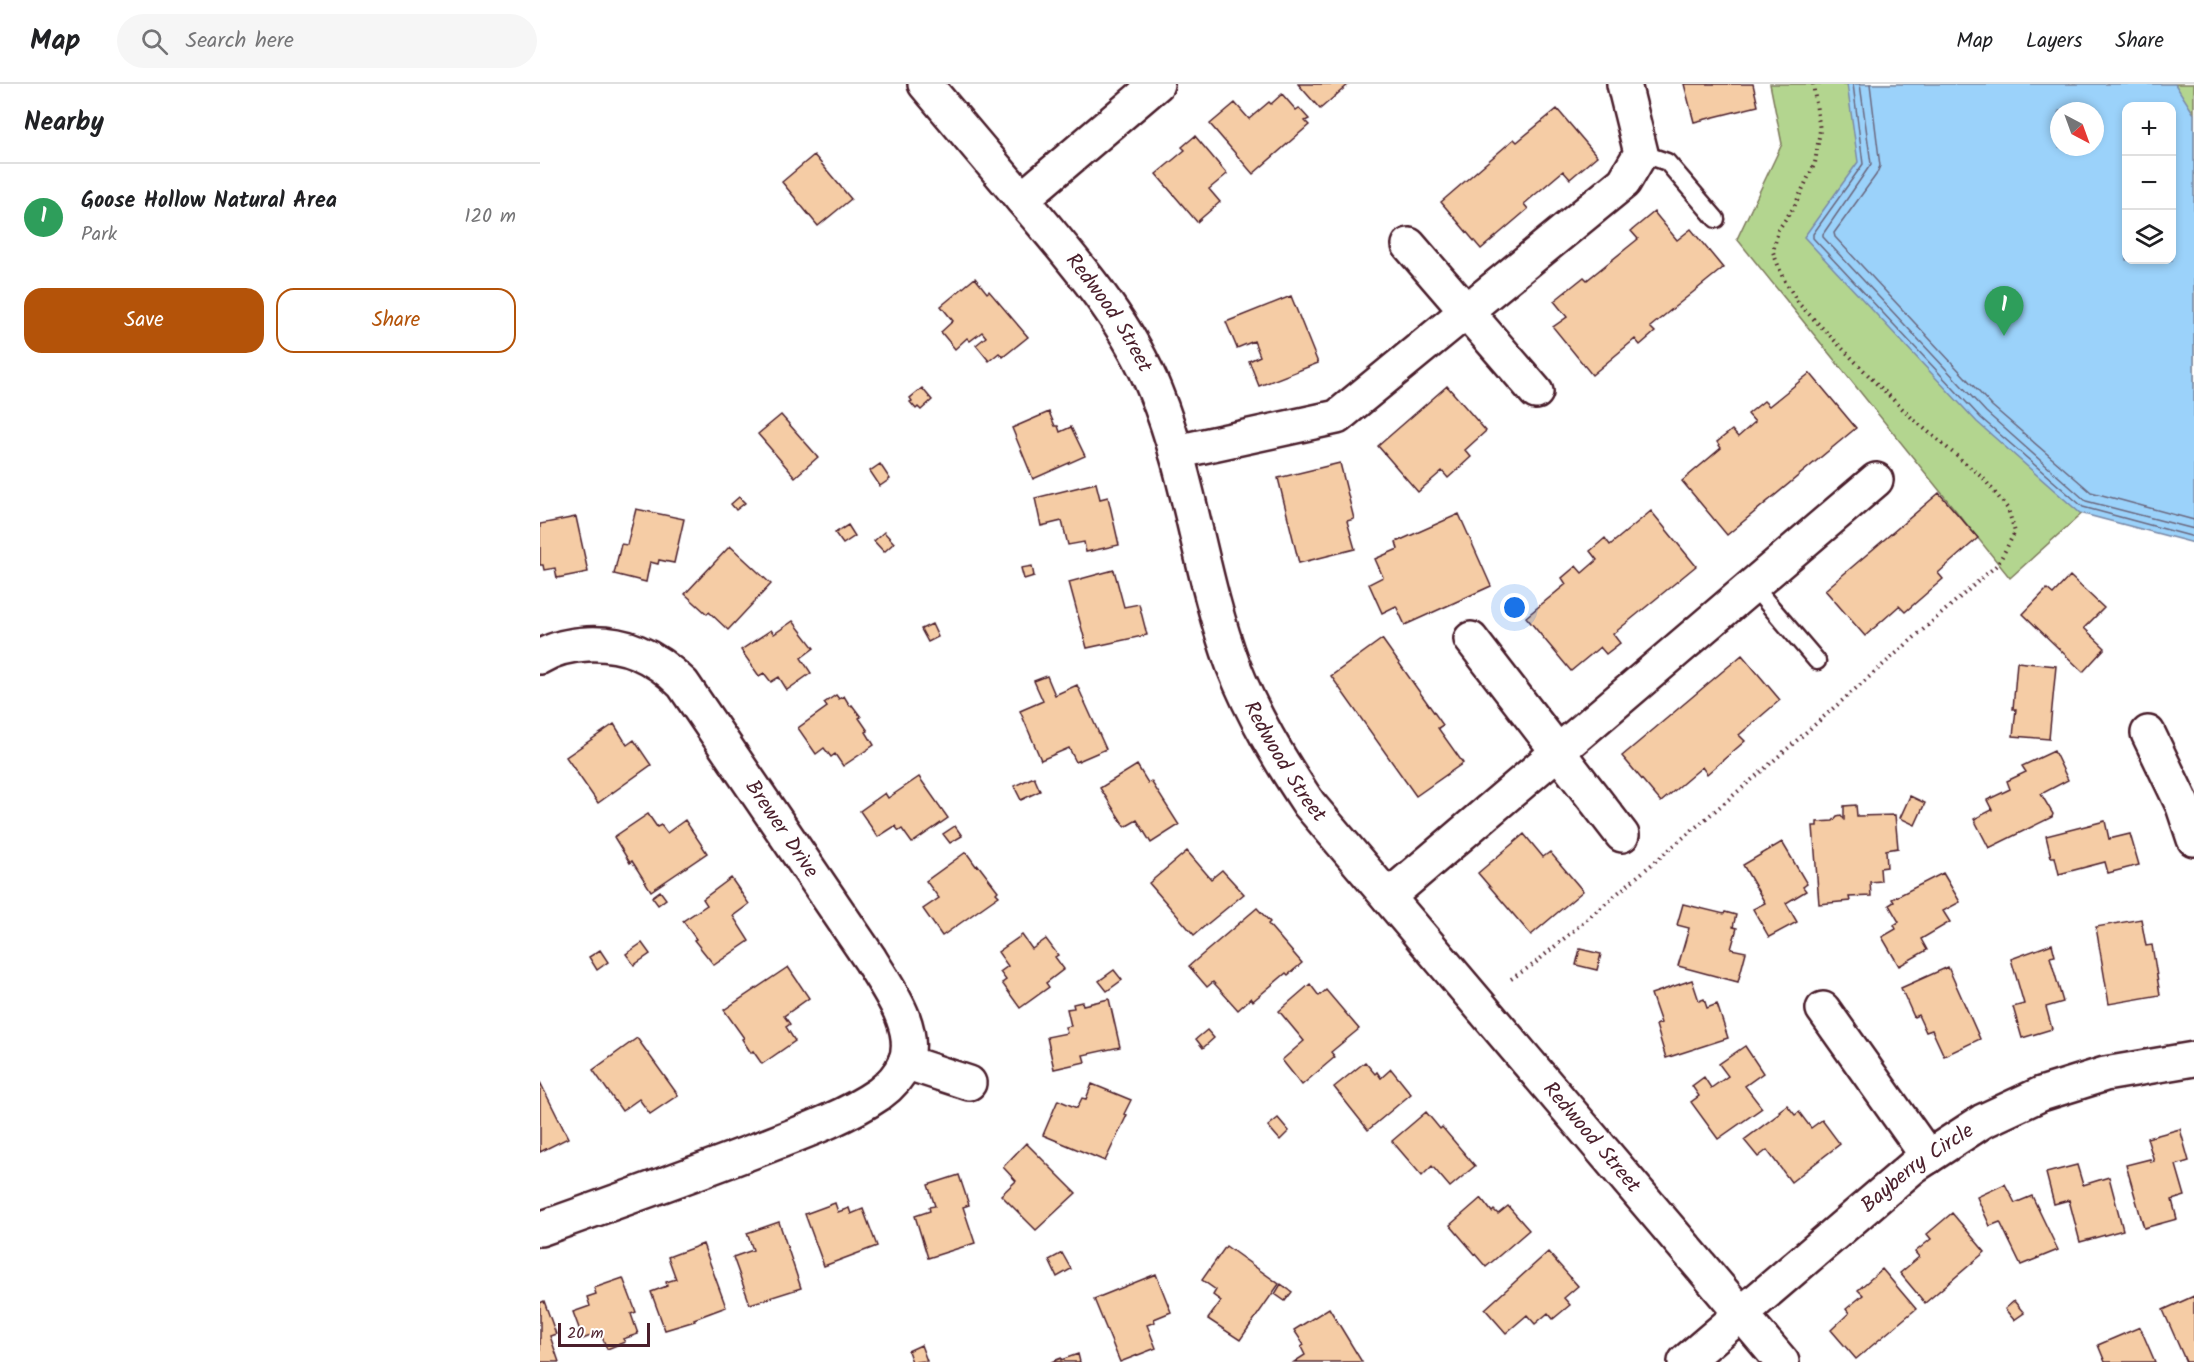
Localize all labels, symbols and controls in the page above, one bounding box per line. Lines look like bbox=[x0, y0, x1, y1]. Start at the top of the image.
search box bbox=[117, 14, 537, 68]
text: Map bbox=[30, 19, 81, 64]
text: Search here bbox=[186, 24, 294, 59]
icon: search bbox=[138, 25, 171, 58]
text: Map bbox=[1956, 25, 1993, 58]
text: Layers bbox=[2026, 25, 2082, 58]
text: Share bbox=[2115, 25, 2164, 58]
text: Nearby bbox=[24, 102, 104, 144]
north arrow bbox=[2050, 102, 2104, 156]
map controls bbox=[2122, 102, 2176, 264]
button: + bbox=[2122, 102, 2176, 156]
button: − bbox=[2122, 156, 2176, 210]
text: Goose Hollow Natural Area bbox=[81, 184, 337, 219]
text: 1 bbox=[40, 201, 47, 233]
text: 120 m bbox=[464, 201, 516, 233]
button: layers bbox=[2122, 210, 2176, 264]
text: Park bbox=[81, 219, 117, 251]
street label: Redwood Street bbox=[1057, 246, 1161, 379]
pin: 1 bbox=[1984, 286, 2024, 336]
button: Save bbox=[24, 288, 264, 353]
button: Share bbox=[276, 288, 516, 353]
your location bbox=[1500, 593, 1529, 622]
street label: Redwood Street bbox=[1235, 695, 1335, 830]
street label: Brewer Drive bbox=[736, 773, 827, 885]
street label: Redwood Street bbox=[1535, 1074, 1649, 1201]
street label: Bayberry Circle bbox=[1853, 1114, 1981, 1221]
scale bar bbox=[558, 1320, 650, 1348]
text: 20 m bbox=[567, 1321, 603, 1346]

